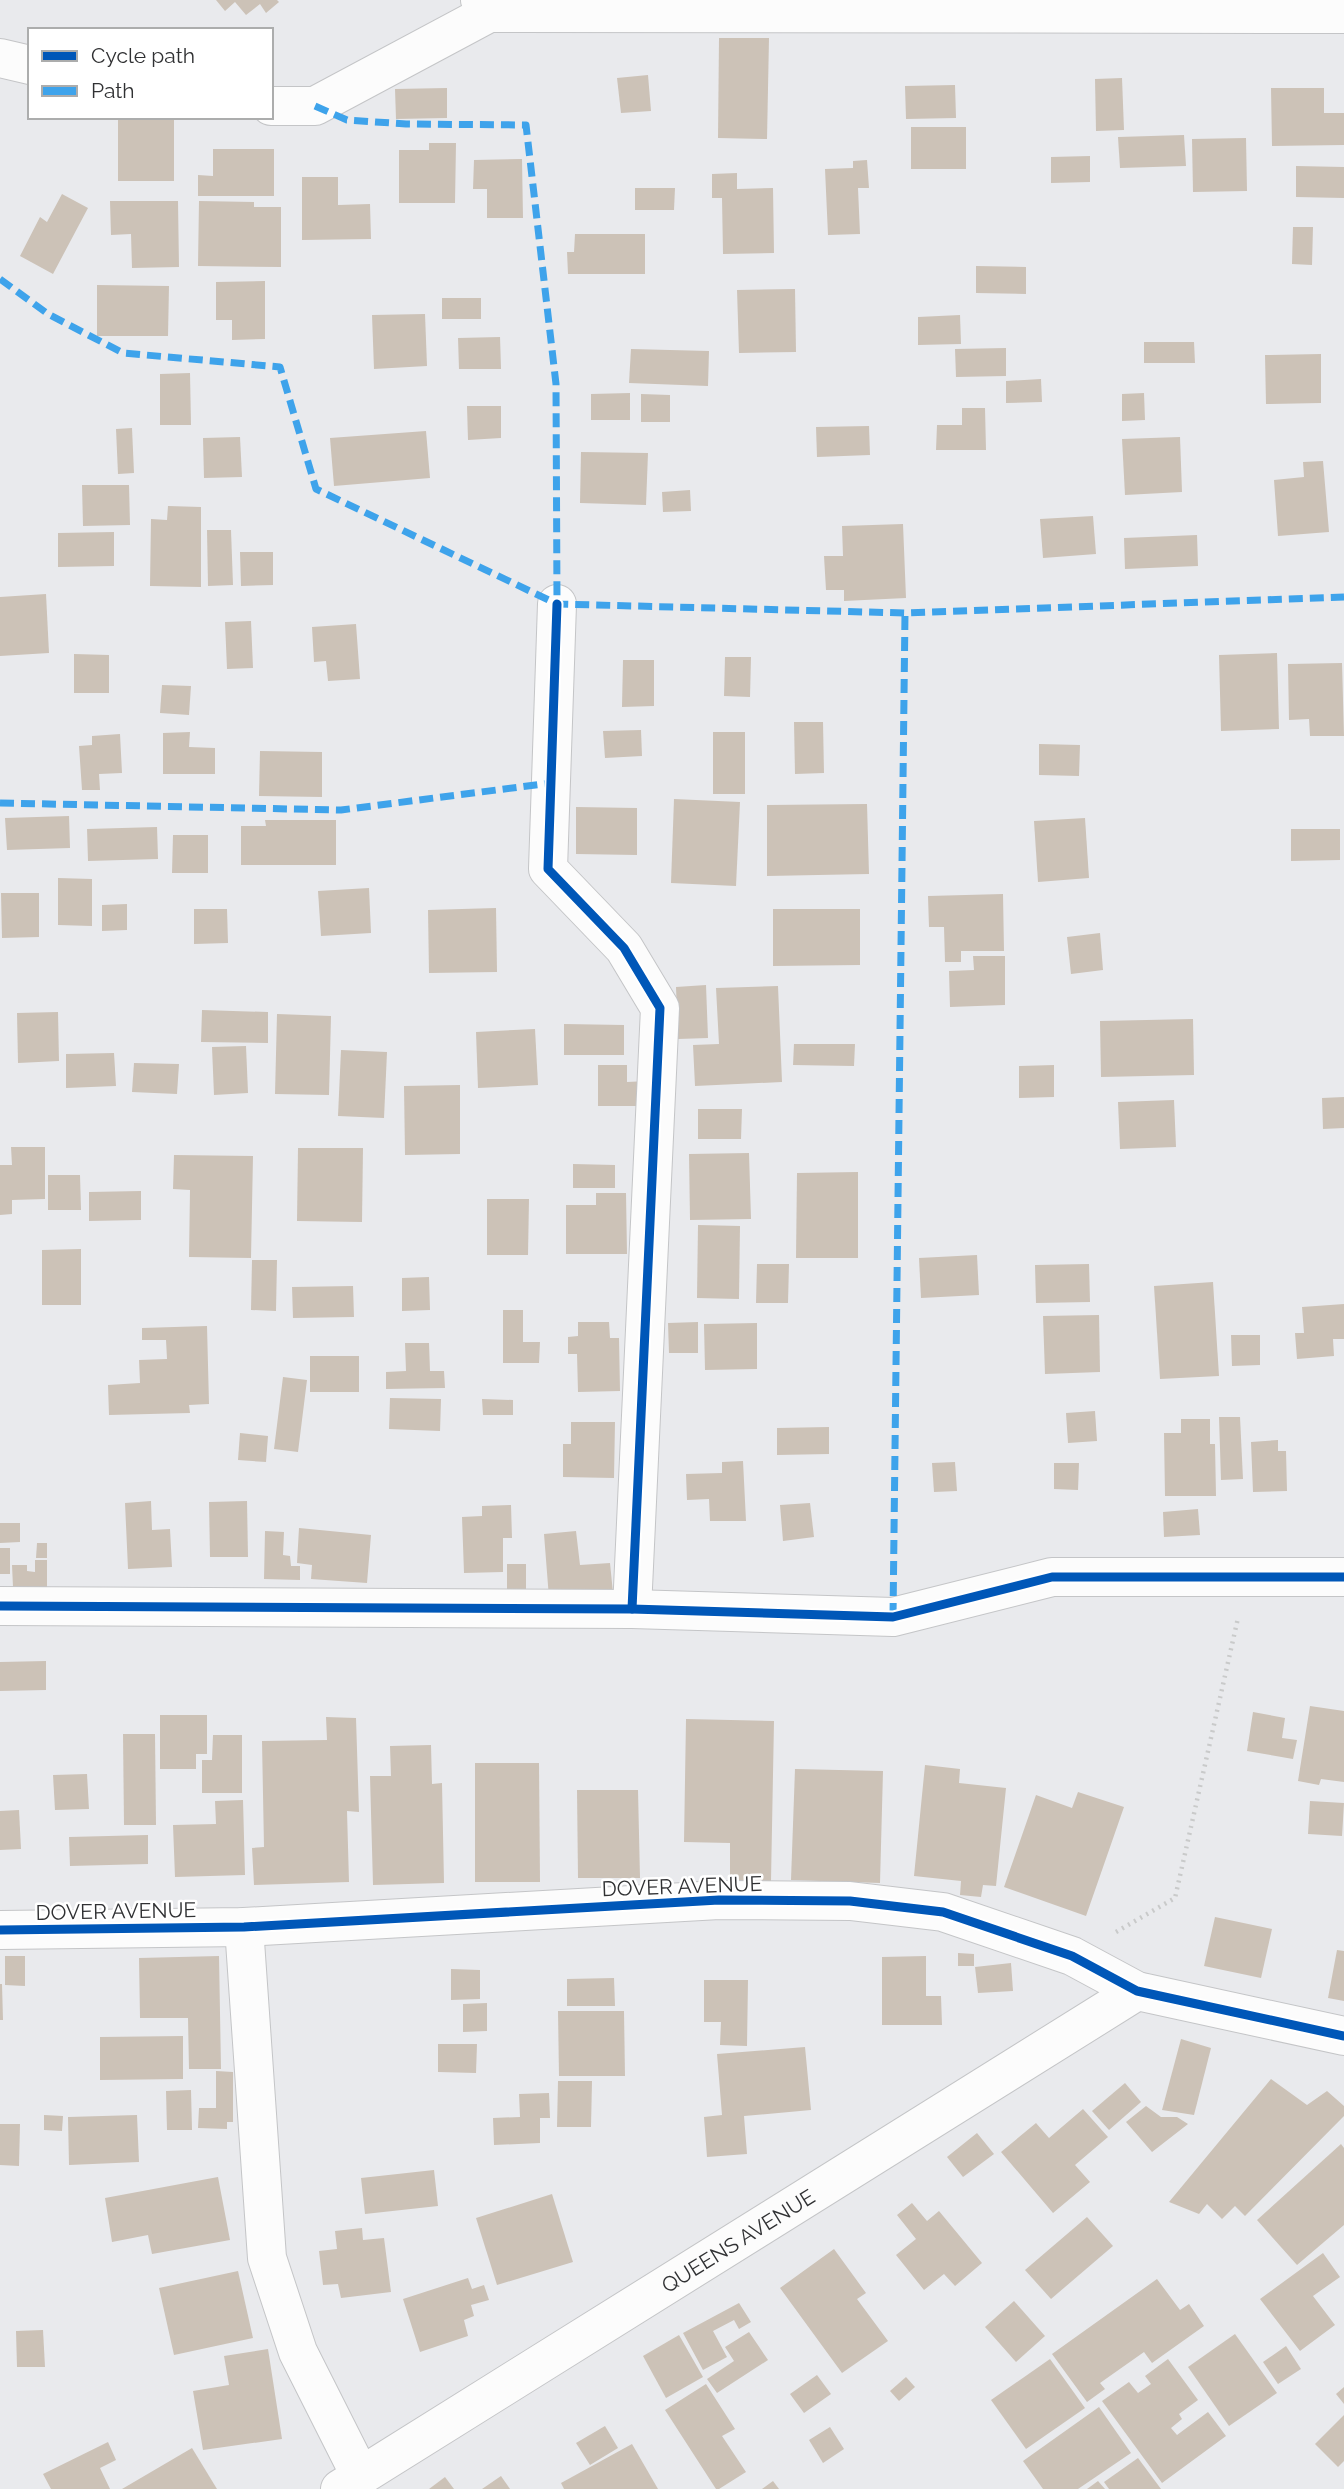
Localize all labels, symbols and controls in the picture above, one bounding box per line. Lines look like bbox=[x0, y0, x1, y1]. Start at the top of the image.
legend bbox=[28, 28, 273, 119]
text: Cycle path bbox=[91, 43, 195, 68]
text: Path bbox=[91, 78, 135, 103]
street label: DOVER AVENUE bbox=[601, 1871, 763, 1901]
street label: DOVER AVENUE bbox=[36, 1897, 196, 1925]
street label: QUEENS AVENUE bbox=[657, 2183, 819, 2298]

